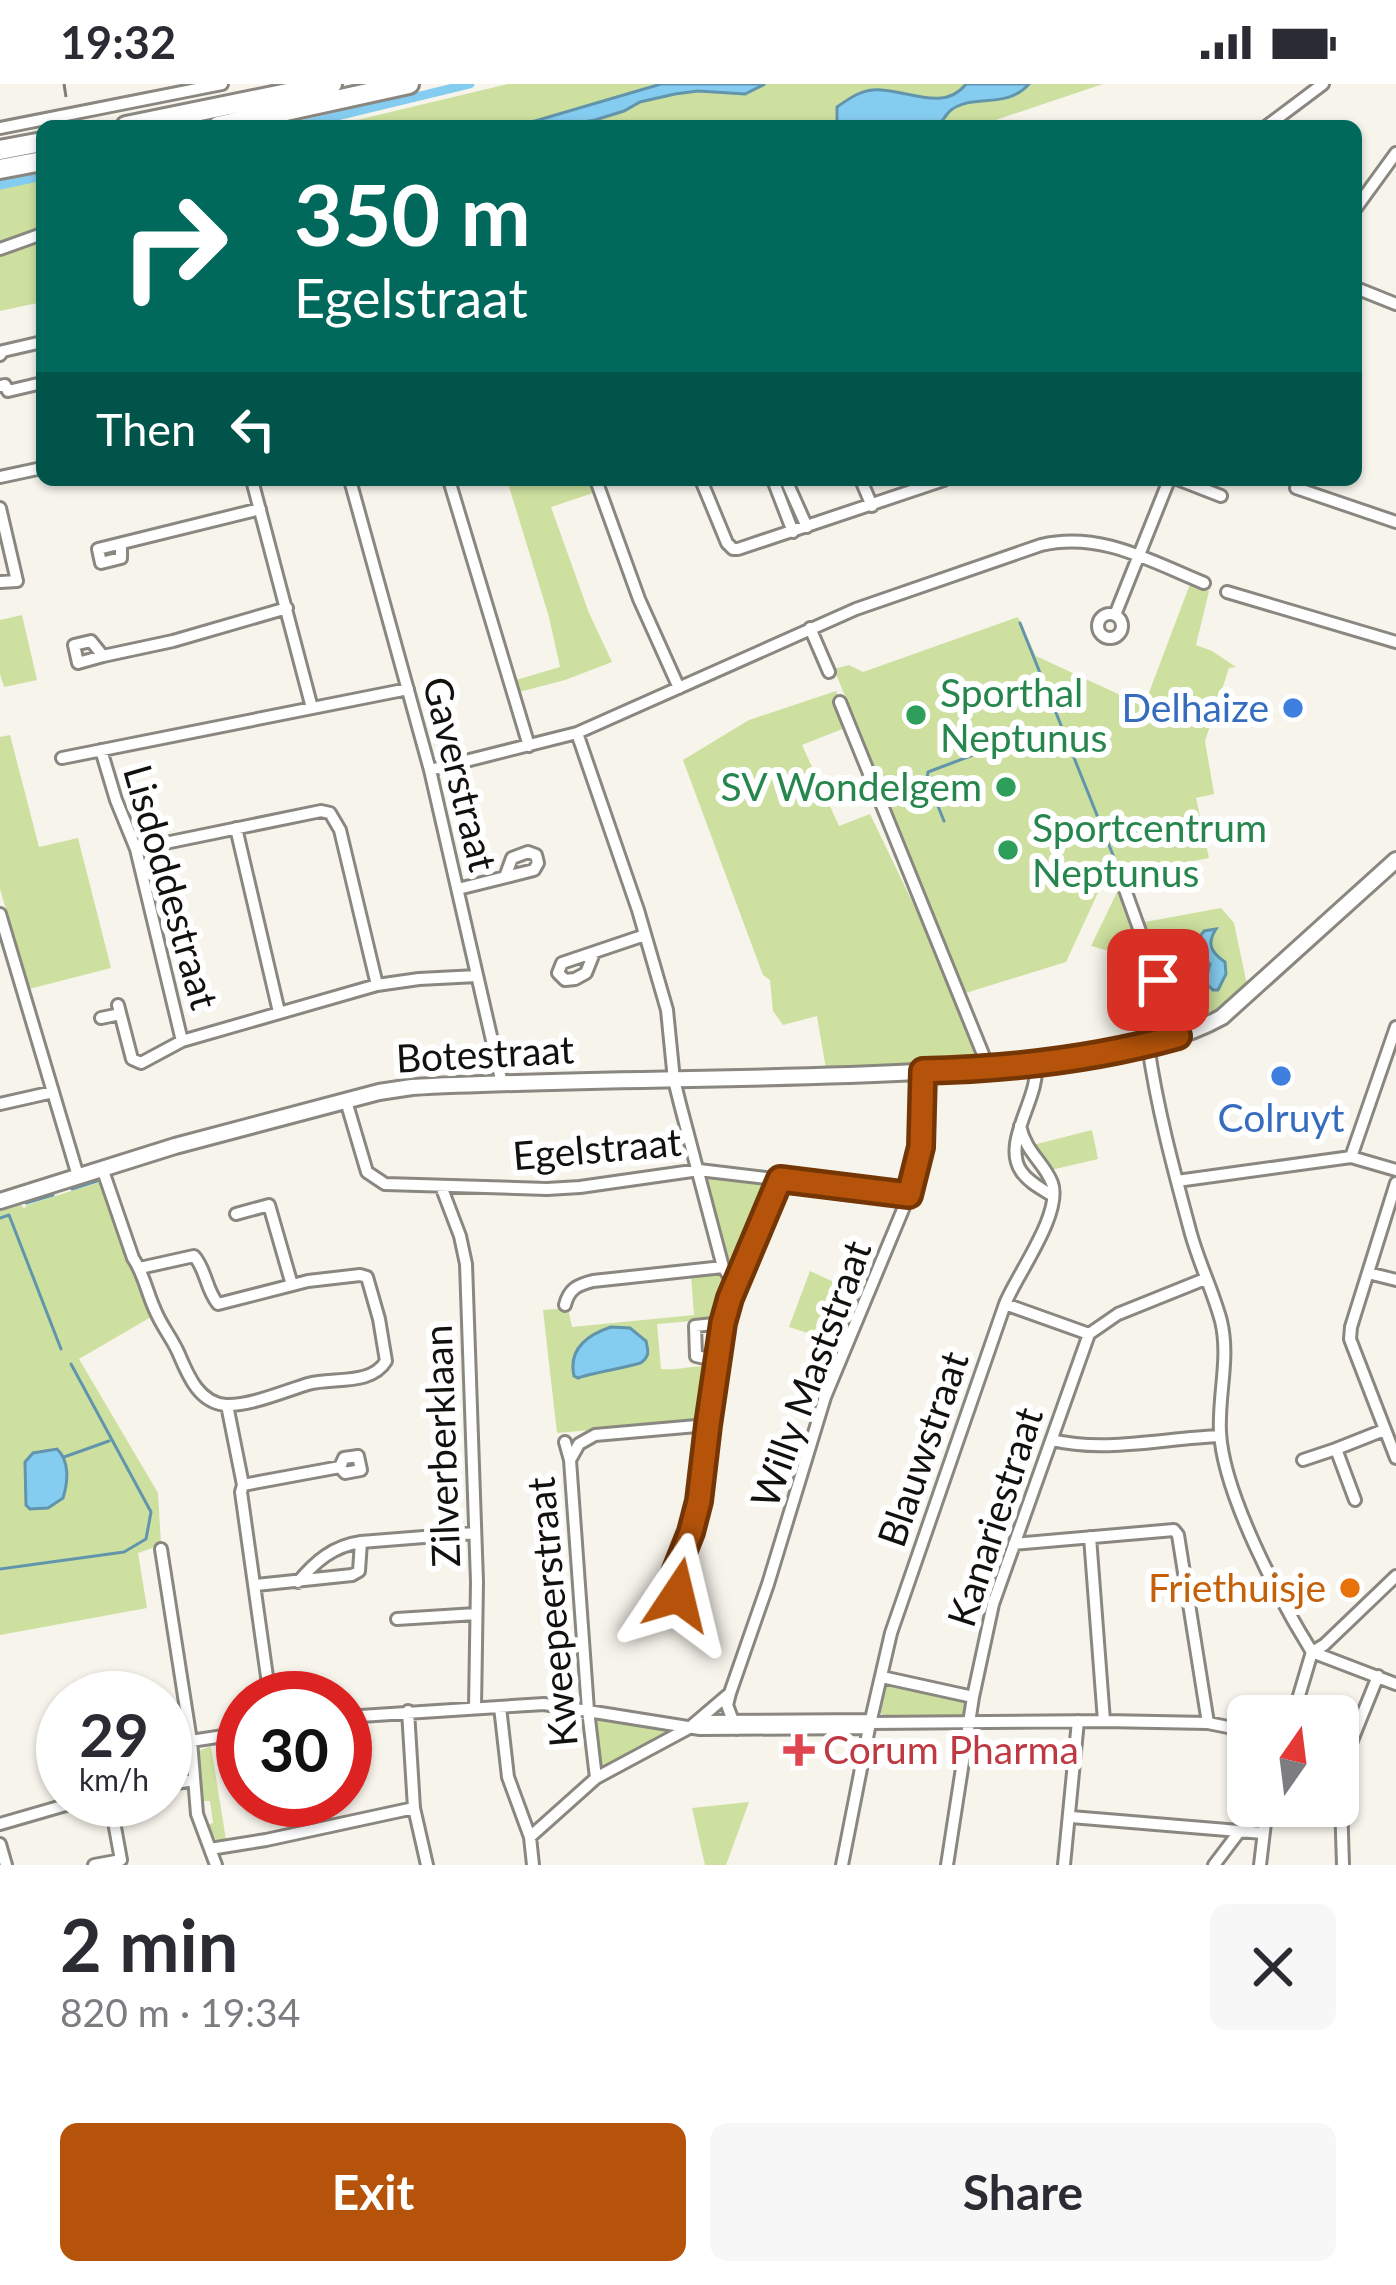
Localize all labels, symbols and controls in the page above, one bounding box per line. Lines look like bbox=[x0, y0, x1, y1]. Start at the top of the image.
text: 19:32 bbox=[60, 15, 176, 69]
text: 350 m bbox=[294, 163, 531, 264]
icon: right bbox=[96, 168, 252, 324]
text: Egelstraat bbox=[294, 265, 528, 330]
icon: left bbox=[220, 396, 286, 462]
text: Then bbox=[96, 402, 196, 456]
place label: Sporthal Neptunus bbox=[940, 669, 1108, 760]
street label: Gaverstraat bbox=[415, 672, 507, 876]
place label: Delhaize bbox=[1121, 684, 1269, 730]
marker: Delhaize bbox=[1280, 695, 1306, 721]
marker: Sporthal Neptunus bbox=[903, 702, 929, 728]
street label: Lisdoddestraat bbox=[115, 759, 229, 1014]
place label: SV Wondelgem bbox=[721, 763, 982, 809]
marker: SV Wondelgem bbox=[993, 774, 1019, 800]
place label: Sportcentrum Neptunus bbox=[1032, 804, 1267, 895]
marker: Sportcentrum Neptunus bbox=[995, 837, 1021, 863]
pin bbox=[1107, 929, 1209, 1031]
icon: arrive bbox=[1125, 947, 1191, 1013]
street label: Botestraat bbox=[395, 1025, 575, 1081]
marker: Colruyt bbox=[1268, 1063, 1294, 1089]
place label: Colruyt bbox=[1217, 1094, 1345, 1140]
street label: Egelstraat bbox=[511, 1118, 683, 1178]
street label: Willy Maststraat bbox=[741, 1234, 880, 1513]
street label: Zilverberklaan bbox=[414, 1324, 468, 1568]
street label: Blauwstraat bbox=[867, 1345, 977, 1552]
street label: Kanariestraat bbox=[937, 1401, 1051, 1632]
street label: Kweepeerstraat bbox=[516, 1475, 586, 1749]
position arrow bbox=[615, 1532, 741, 1658]
place label: Friethuisje bbox=[1148, 1564, 1326, 1610]
marker: Friethuisje bbox=[1337, 1575, 1363, 1601]
speed limit sign: 30 bbox=[216, 1671, 372, 1827]
north arrow bbox=[1227, 1695, 1359, 1827]
map controls bbox=[1227, 1695, 1359, 1827]
text: 29 bbox=[79, 1698, 149, 1770]
place label: Corum Pharma bbox=[823, 1726, 1079, 1772]
marker: Corum Pharma bbox=[786, 1737, 812, 1763]
text: km/h bbox=[79, 1761, 149, 1797]
text: 2 min bbox=[60, 1901, 238, 1987]
button: close bbox=[1210, 1904, 1336, 2030]
text: 820 m · 19:34 bbox=[60, 1989, 300, 2035]
button: Exit bbox=[60, 2123, 686, 2261]
button: Share bbox=[710, 2123, 1336, 2261]

